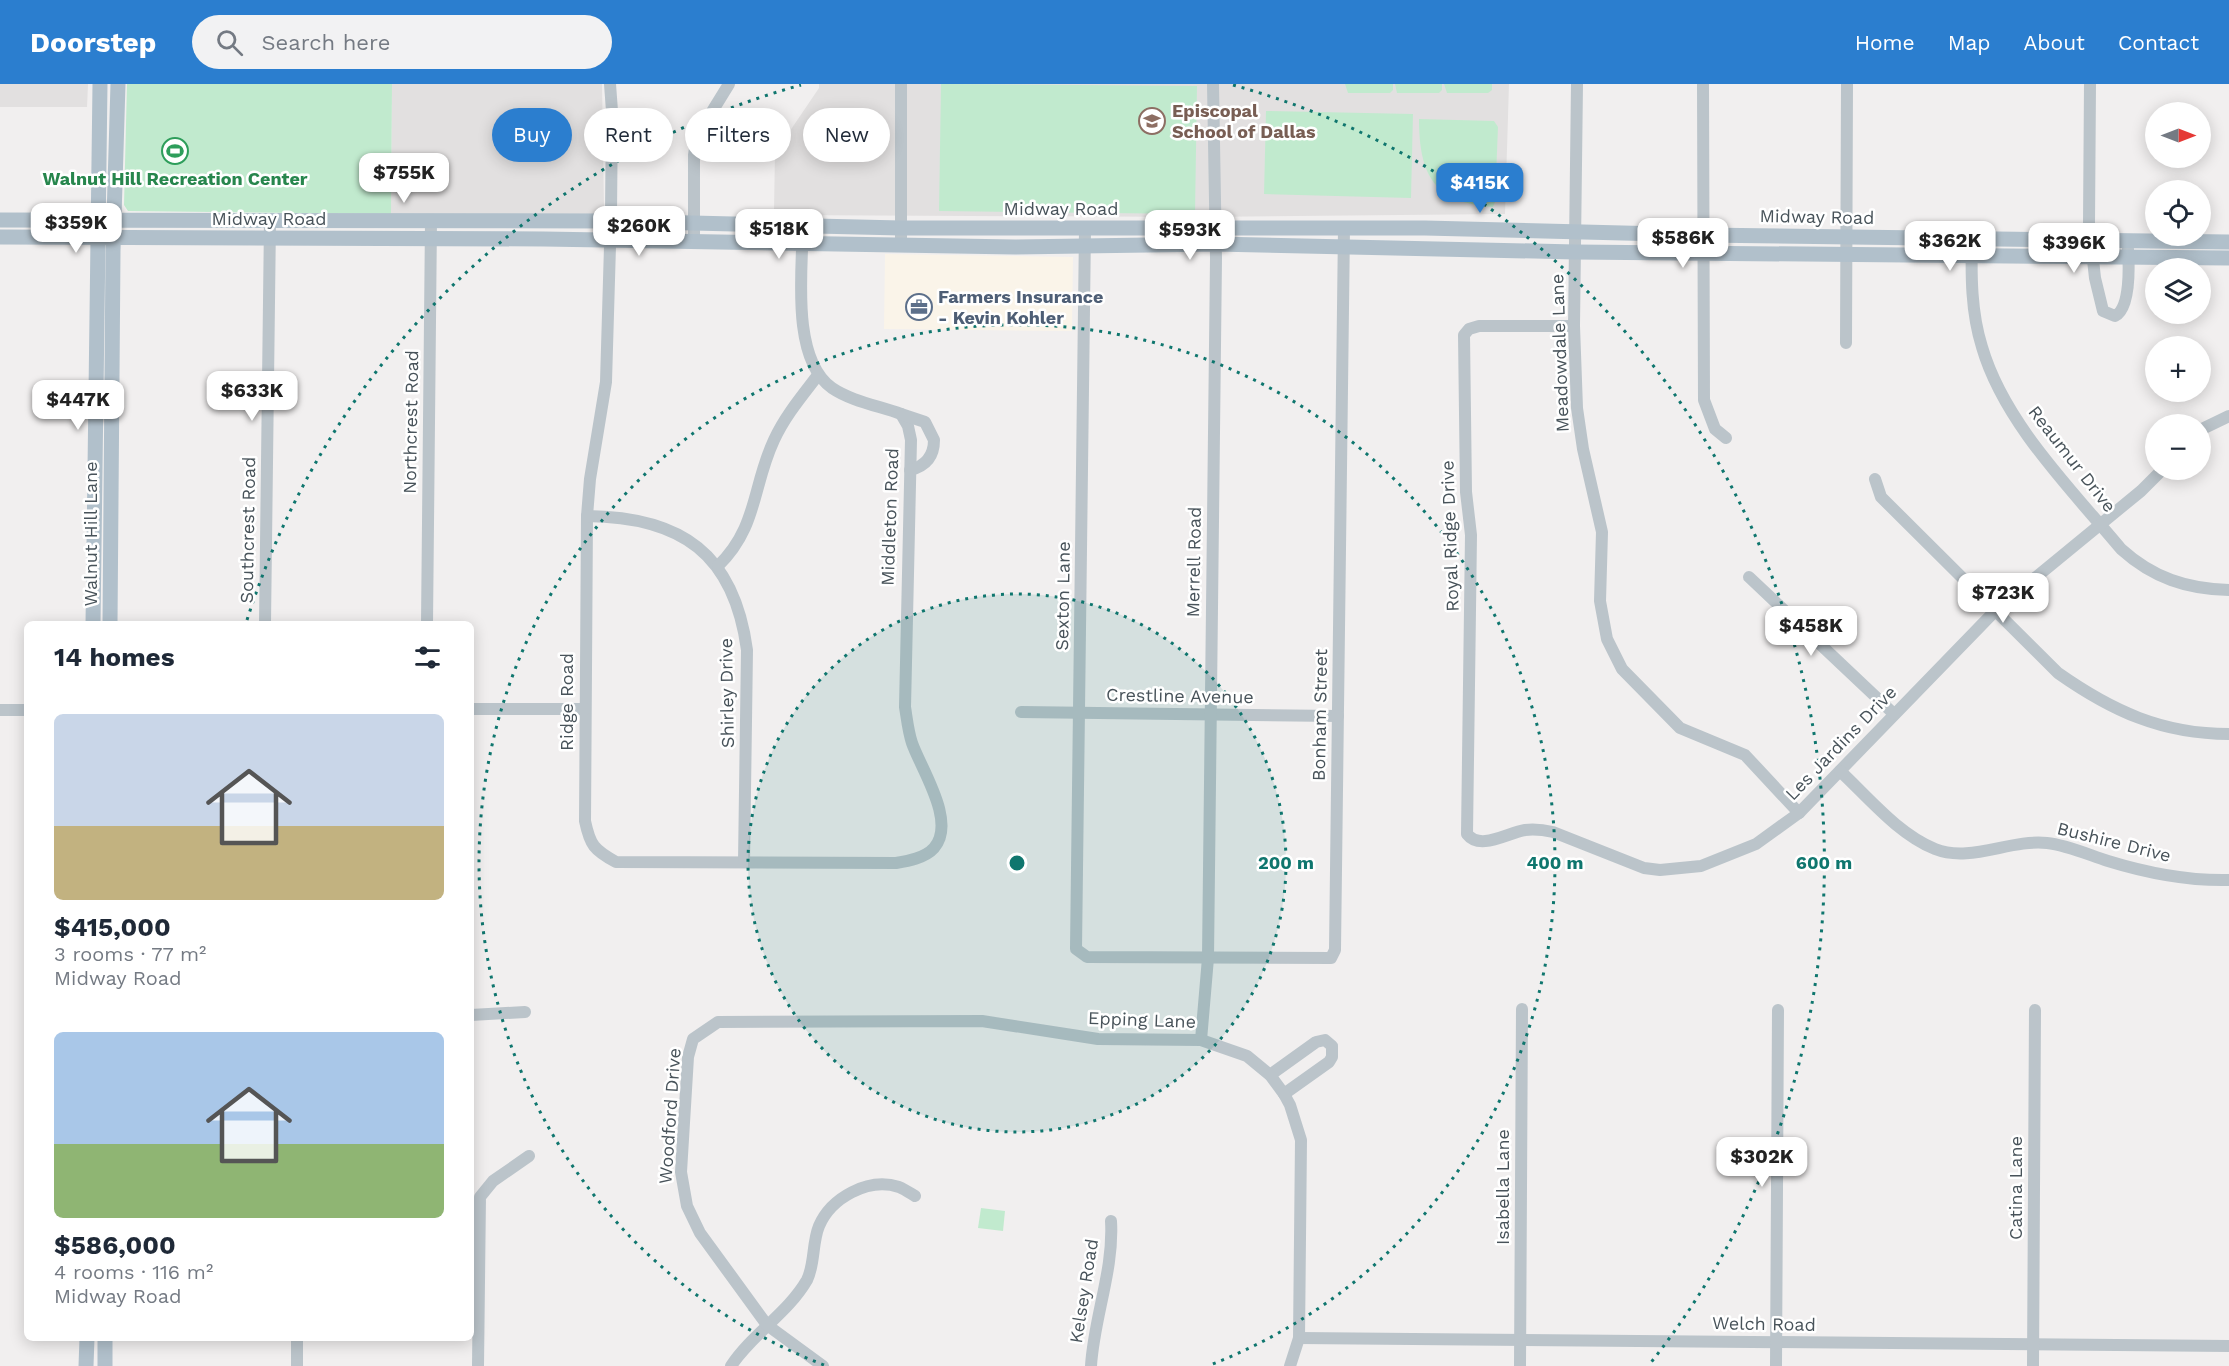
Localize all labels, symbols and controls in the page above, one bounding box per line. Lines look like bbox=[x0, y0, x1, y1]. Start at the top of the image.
search box bbox=[192, 15, 612, 69]
text: Doorstep bbox=[30, 26, 156, 59]
icon: search bbox=[213, 26, 246, 59]
text: Search here bbox=[261, 30, 390, 55]
text: Home bbox=[1855, 30, 1915, 55]
text: Map bbox=[1948, 30, 1991, 55]
text: About bbox=[2024, 30, 2085, 55]
text: Contact bbox=[2118, 30, 2199, 55]
place label: Episcopal School of Dallas bbox=[1172, 100, 1316, 142]
north arrow bbox=[2145, 102, 2211, 168]
map controls bbox=[2145, 102, 2211, 480]
school or university icon: Episcopal School of Dallas bbox=[1137, 106, 1167, 136]
chip: Buy bbox=[492, 108, 572, 162]
chip: Rent bbox=[584, 108, 673, 162]
chip: Filters bbox=[685, 108, 791, 162]
chip: New bbox=[803, 108, 890, 162]
sports icon: Walnut Hill Recreation Center bbox=[160, 136, 190, 166]
pin: $755K bbox=[362, 153, 446, 204]
text: $755K bbox=[373, 160, 435, 184]
pin: $415K bbox=[1438, 163, 1522, 214]
place label: Walnut Hill Recreation Center bbox=[42, 168, 308, 189]
text: $415K bbox=[1450, 170, 1510, 194]
button: locate bbox=[2145, 180, 2211, 246]
street label: Midway Road bbox=[1004, 198, 1118, 219]
pin: $359K bbox=[34, 203, 118, 254]
street label: Midway Road bbox=[1759, 205, 1875, 228]
pin: $260K bbox=[597, 206, 681, 257]
street label: Midway Road bbox=[212, 208, 326, 229]
pin: $518K bbox=[737, 209, 821, 260]
text: $359K bbox=[45, 210, 107, 234]
pin: $593K bbox=[1148, 210, 1232, 261]
text: $260K bbox=[607, 213, 671, 237]
text: $518K bbox=[749, 216, 809, 240]
text: $593K bbox=[1159, 217, 1221, 241]
pin: $586K bbox=[1641, 218, 1725, 269]
pin: $362K bbox=[1908, 221, 1992, 272]
pin: $396K bbox=[2032, 223, 2116, 274]
text: $586K bbox=[1651, 225, 1715, 249]
text: $362K bbox=[1919, 228, 1981, 252]
text: $396K bbox=[2042, 230, 2106, 254]
button: layers bbox=[2145, 258, 2211, 324]
street label: Meadowdale Lane bbox=[1546, 274, 1573, 433]
place label: Farmers Insurance - Kevin Kohler bbox=[938, 286, 1103, 328]
office icon: Farmers Insurance - Kevin Kohler bbox=[904, 292, 934, 322]
button: + bbox=[2145, 336, 2211, 402]
street label: Northcrest Road bbox=[399, 350, 422, 494]
pin: $633K bbox=[210, 371, 294, 422]
text: $633K bbox=[221, 378, 283, 402]
pin: $447K bbox=[36, 380, 120, 431]
text: $447K bbox=[46, 387, 110, 411]
street label: Reaumur Drive bbox=[2024, 401, 2121, 516]
button: − bbox=[2145, 414, 2211, 480]
street label: Middleton Road bbox=[877, 448, 902, 586]
street label: Southcrest Road bbox=[236, 456, 259, 604]
street label: Royal Ridge Drive bbox=[1436, 460, 1463, 612]
street label: Walnut Hill Lane bbox=[80, 461, 101, 607]
street label: Merrell Road bbox=[1182, 506, 1205, 618]
street label: Sexton Lane bbox=[1051, 541, 1074, 651]
pin: $723K bbox=[1961, 573, 2045, 624]
text: $723K bbox=[1972, 580, 2034, 604]
pin: $458K bbox=[1769, 606, 1853, 657]
text: $458K bbox=[1779, 613, 1843, 637]
street label: Shirley Drive bbox=[715, 638, 738, 748]
icon: filters bbox=[411, 641, 444, 674]
text: 14 homes bbox=[54, 642, 175, 672]
street label: Bonham Street bbox=[1308, 648, 1331, 781]
street label: Ridge Road bbox=[556, 653, 577, 751]
street label: Les Jardins Drive bbox=[1781, 681, 1901, 804]
street label: Crestline Avenue bbox=[1106, 684, 1254, 707]
icon: home bbox=[195, 753, 303, 861]
street label: Bushire Drive bbox=[2055, 817, 2173, 866]
text: 200 m bbox=[1258, 852, 1314, 873]
text: 400 m bbox=[1527, 852, 1583, 873]
text: 600 m bbox=[1796, 852, 1852, 873]
centre of rings bbox=[1007, 853, 1027, 873]
text: $415,000 bbox=[54, 912, 171, 942]
text: 3 rooms · 77 m² bbox=[54, 942, 206, 966]
text: Midway Road bbox=[54, 966, 182, 990]
street label: Epping Lane bbox=[1088, 1007, 1196, 1032]
street label: Woodford Drive bbox=[654, 1047, 685, 1185]
icon: home bbox=[195, 1071, 303, 1179]
street label: Isabella Lane bbox=[1492, 1129, 1513, 1245]
street label: Catina Lane bbox=[2005, 1136, 2026, 1240]
pin: $302K bbox=[1720, 1137, 1804, 1188]
text: $302K bbox=[1730, 1144, 1794, 1168]
text: $586,000 bbox=[54, 1230, 176, 1260]
street label: Kelsey Road bbox=[1065, 1237, 1102, 1345]
text: 4 rooms · 116 m² bbox=[54, 1260, 213, 1284]
text: Midway Road bbox=[54, 1284, 182, 1308]
street label: Welch Road bbox=[1712, 1312, 1816, 1335]

